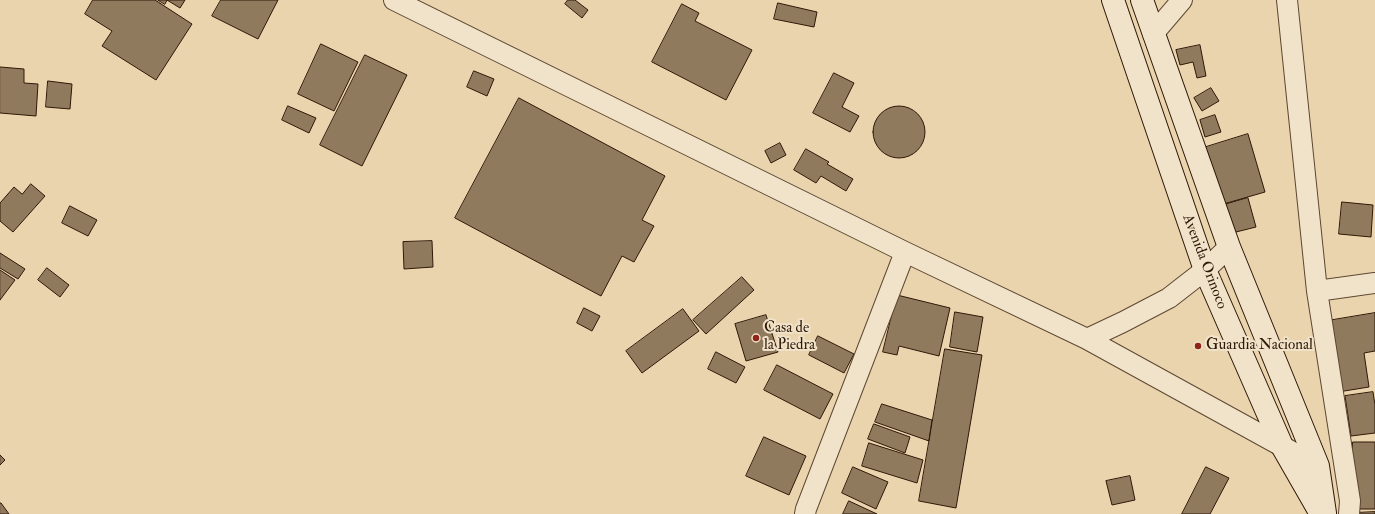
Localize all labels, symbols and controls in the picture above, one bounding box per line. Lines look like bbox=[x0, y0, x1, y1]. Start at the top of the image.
street label: Avenida Orinoco bbox=[1178, 212, 1230, 312]
place label: Casa de la Piedra bbox=[764, 320, 815, 355]
marker: Casa de la Piedra bbox=[751, 333, 761, 343]
place label: Guardia Nacional bbox=[1206, 337, 1313, 355]
marker: Guardia Nacional bbox=[1193, 341, 1203, 351]

